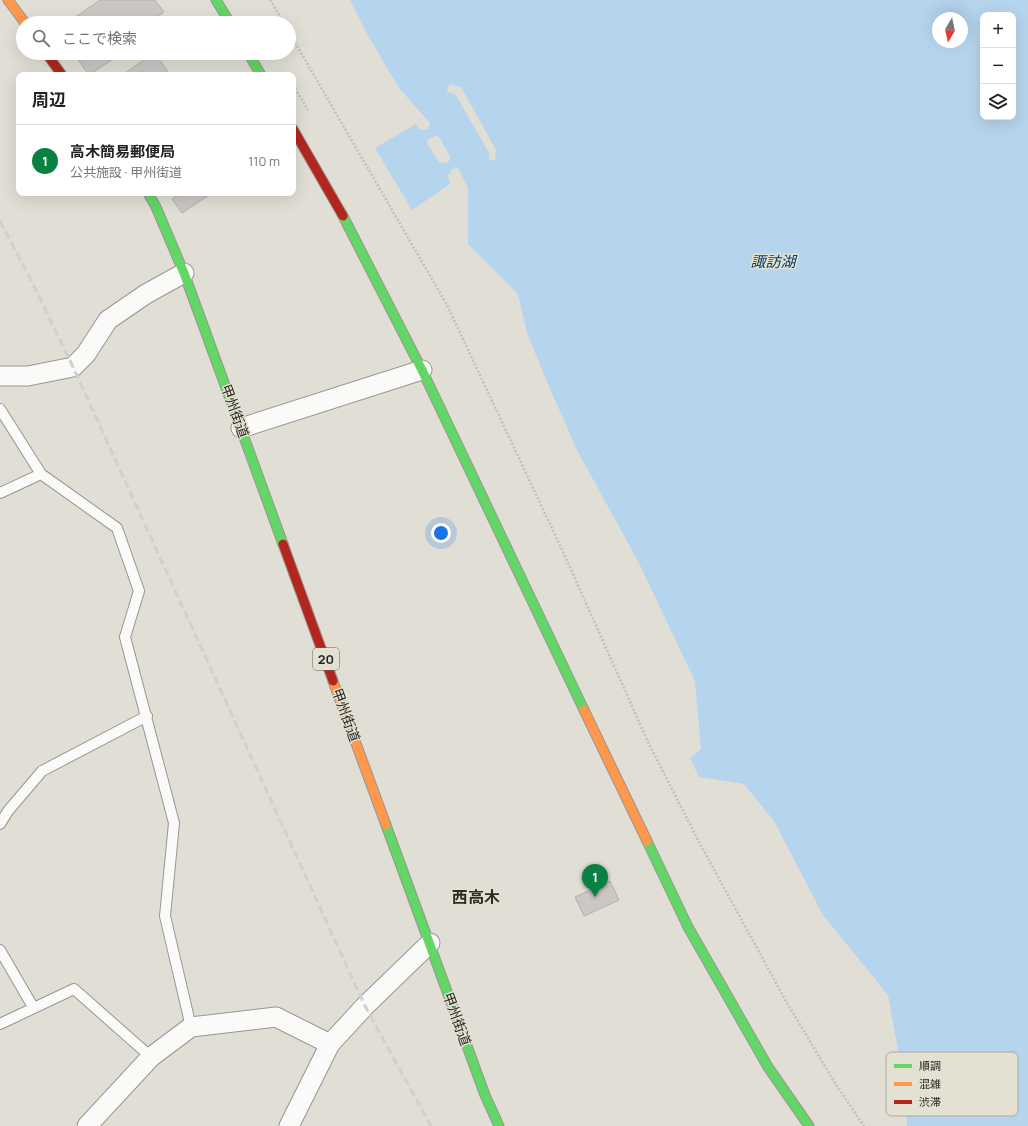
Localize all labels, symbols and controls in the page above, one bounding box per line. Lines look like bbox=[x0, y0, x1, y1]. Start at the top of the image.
north arrow bbox=[932, 12, 968, 48]
map controls bbox=[980, 12, 1016, 120]
button: + bbox=[980, 12, 1016, 48]
search box bbox=[16, 16, 296, 60]
icon: search bbox=[30, 27, 52, 49]
text: ここで検索 bbox=[62, 28, 137, 49]
button: − bbox=[980, 48, 1016, 84]
button: layers bbox=[980, 84, 1016, 120]
text: 周辺 bbox=[32, 88, 66, 111]
text: 高木簡易郵便局 bbox=[70, 141, 175, 162]
text: 1 bbox=[42, 152, 48, 170]
text: 110 m bbox=[248, 152, 280, 170]
text: 公共施設 · 甲州街道 bbox=[70, 163, 182, 181]
water label: 諏訪湖 bbox=[750, 251, 797, 272]
street label: 甲州街道 bbox=[217, 381, 254, 440]
your location bbox=[431, 523, 451, 543]
road number: 20 bbox=[313, 648, 339, 670]
street label: 甲州街道 bbox=[328, 685, 365, 744]
pin: 1 bbox=[582, 864, 608, 897]
district label: 西高木 bbox=[452, 886, 500, 908]
street label: 甲州街道 bbox=[439, 989, 476, 1048]
legend bbox=[886, 1052, 1018, 1116]
text: 順調 bbox=[919, 1058, 941, 1073]
text: 混雑 bbox=[919, 1076, 941, 1091]
text: 渋滞 bbox=[919, 1094, 941, 1109]

